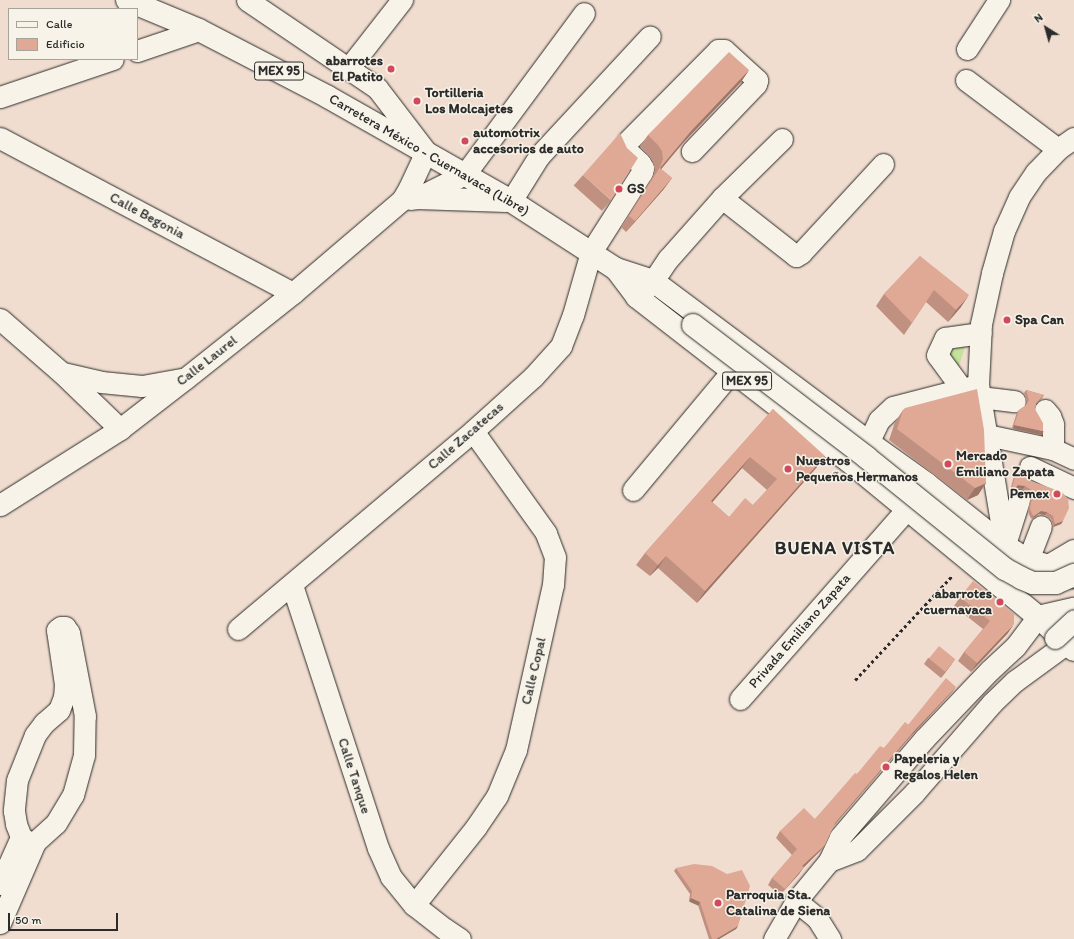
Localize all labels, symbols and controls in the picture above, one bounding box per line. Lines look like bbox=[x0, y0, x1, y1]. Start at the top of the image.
legend bbox=[8, 8, 138, 60]
north arrow bbox=[1026, 8, 1066, 48]
text: N bbox=[1032, 11, 1045, 25]
text: Calle bbox=[46, 17, 72, 31]
text: Edificio bbox=[46, 37, 85, 51]
place label: abarrotes El Patito bbox=[325, 53, 383, 86]
road number: MEX 95 bbox=[254, 60, 304, 82]
marker: abarrotes El Patito bbox=[386, 64, 396, 74]
place label: Tortilleria Los Molcajetes bbox=[425, 85, 512, 118]
street label: Carretera México - Cuernavaca (Libre) bbox=[326, 91, 532, 219]
marker: Tortilleria Los Molcajetes bbox=[412, 96, 422, 106]
place label: automotrix accesorios de auto bbox=[473, 125, 584, 158]
marker: automotrix accesorios de auto bbox=[460, 136, 470, 146]
place label: GS bbox=[627, 181, 645, 197]
marker: GS bbox=[614, 184, 624, 194]
street label: Calle Begonia bbox=[107, 189, 187, 243]
place label: Spa Can bbox=[1015, 312, 1065, 328]
marker: Spa Can bbox=[1002, 315, 1012, 325]
street label: Calle Laurel bbox=[173, 332, 241, 390]
road number: MEX 95 bbox=[722, 370, 772, 392]
street label: Calle Zacatecas bbox=[425, 399, 507, 473]
place label: Mercado Emiliano Zapata bbox=[956, 448, 1054, 480]
place label: Nuestros Pequeños Hermanos bbox=[796, 453, 918, 486]
marker: Mercado Emiliano Zapata bbox=[943, 459, 953, 469]
marker: Nuestros Pequeños Hermanos bbox=[783, 464, 793, 474]
place label: Pemex bbox=[1010, 486, 1049, 502]
marker: Pemex bbox=[1052, 489, 1062, 499]
district label: BUENA VISTA bbox=[774, 537, 896, 559]
street label: Privada Emiliano Zapata bbox=[746, 570, 854, 692]
place label: abarrotes cuernavaca bbox=[924, 586, 992, 618]
marker: abarrotes cuernavaca bbox=[995, 597, 1005, 607]
street label: Calle Copal bbox=[518, 636, 550, 706]
street label: Calle Tanque bbox=[334, 737, 374, 815]
place label: Papeleria y Regalos Helen bbox=[894, 751, 978, 784]
marker: Papeleria y Regalos Helen bbox=[881, 762, 891, 772]
place label: Parroquia Sta. Catalina de Siena bbox=[726, 887, 831, 920]
marker: Parroquia Sta. Catalina de Siena bbox=[713, 898, 723, 908]
scale bar bbox=[10, 905, 120, 931]
text: 50 m bbox=[15, 913, 41, 927]

